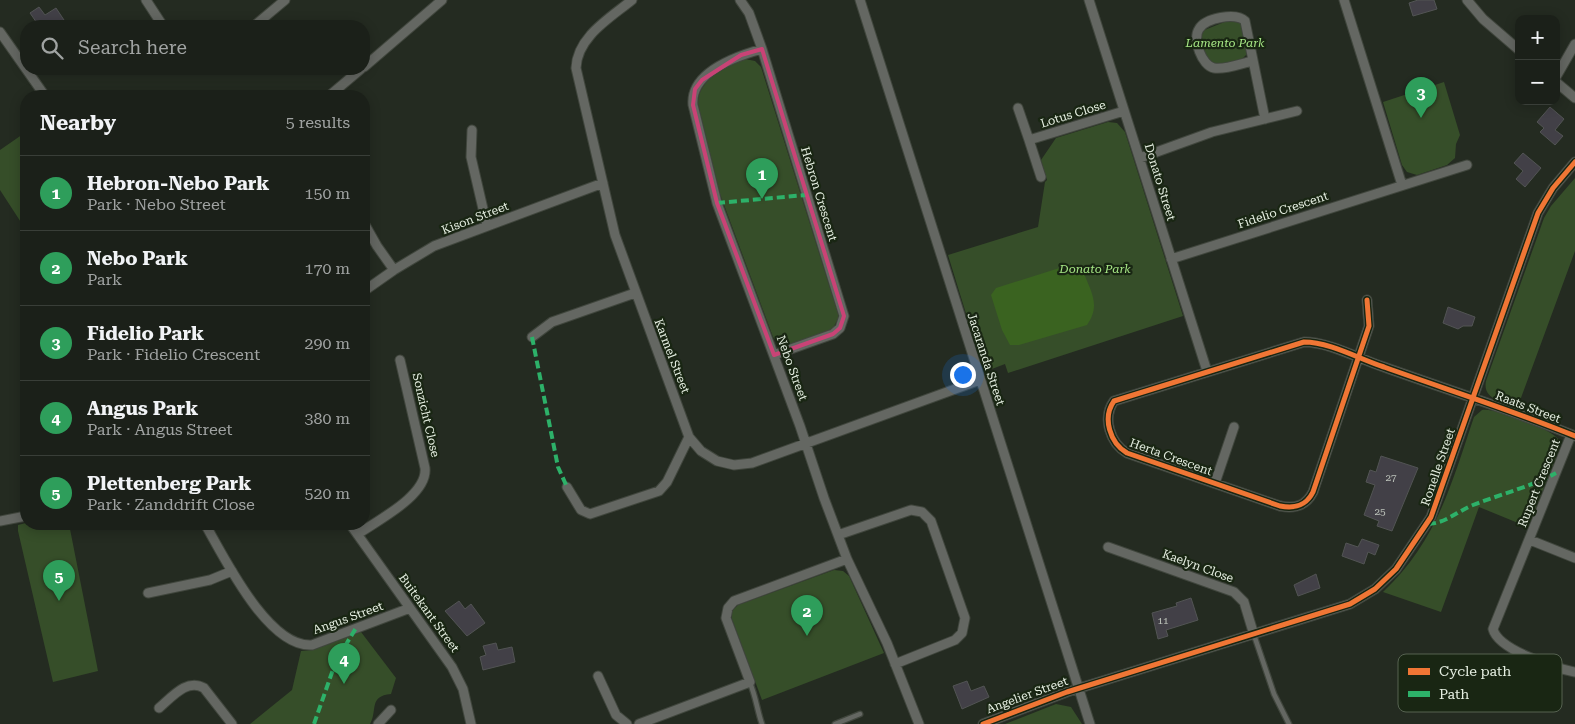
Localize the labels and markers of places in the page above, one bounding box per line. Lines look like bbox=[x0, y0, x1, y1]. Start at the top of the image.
pin: 3 bbox=[1405, 77, 1437, 118]
pin: 1 bbox=[746, 158, 778, 199]
pin: 5 bbox=[43, 560, 75, 601]
pin: 2 bbox=[791, 595, 823, 636]
pin: 4 bbox=[328, 643, 360, 684]

